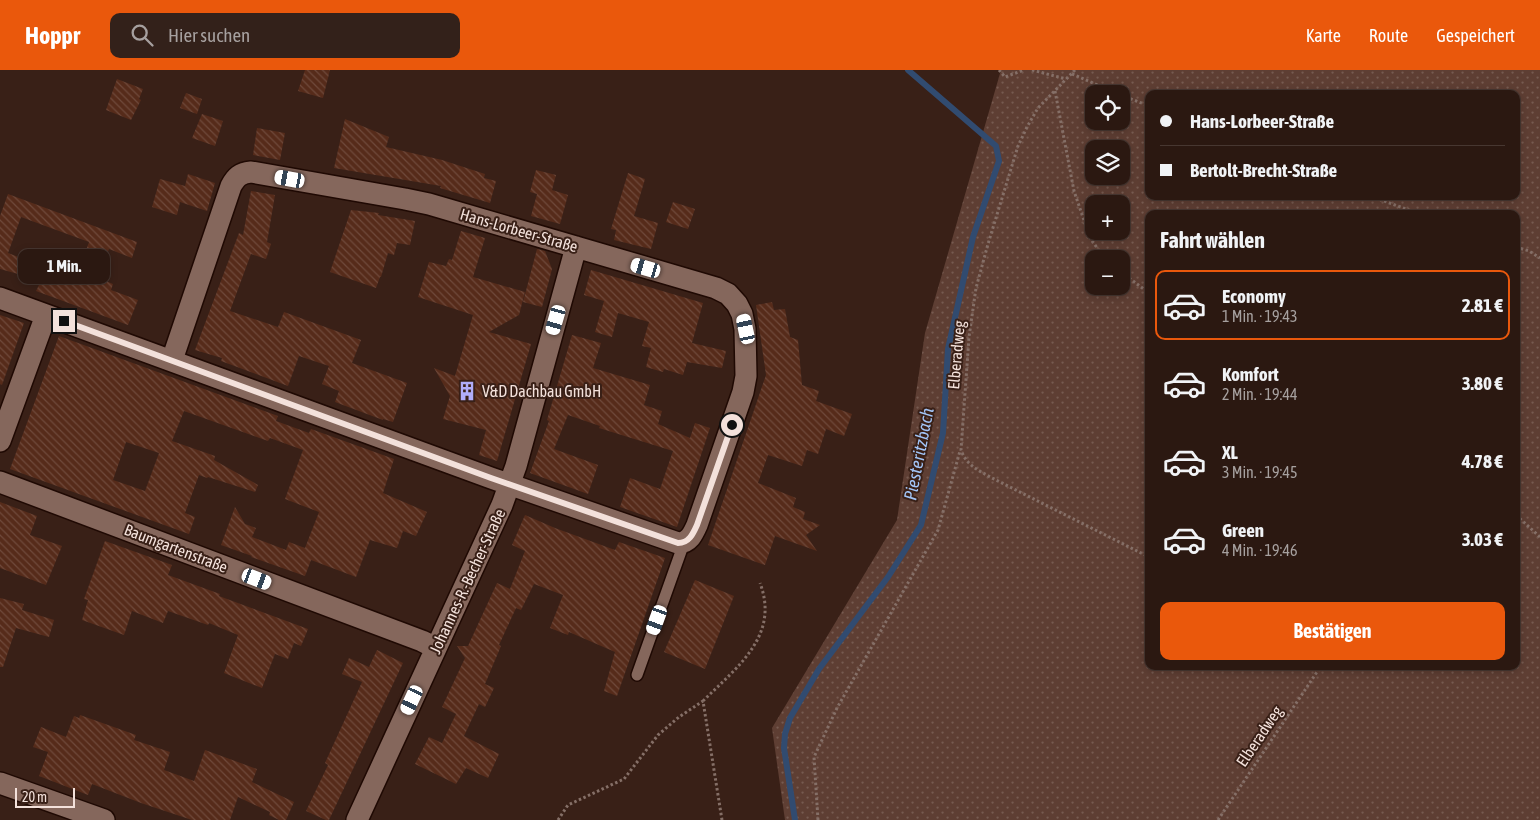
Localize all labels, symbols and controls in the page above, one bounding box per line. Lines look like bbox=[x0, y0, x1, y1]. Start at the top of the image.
search box bbox=[110, 13, 460, 58]
icon: search bbox=[128, 21, 156, 49]
text: Hoppr bbox=[25, 22, 80, 49]
text: Hier suchen bbox=[168, 24, 250, 46]
text: Karte bbox=[1306, 25, 1341, 46]
text: Route bbox=[1369, 25, 1408, 46]
text: Gespeichert bbox=[1436, 25, 1515, 46]
map controls bbox=[1085, 85, 1130, 295]
button: locate bbox=[1085, 85, 1130, 130]
text: Hans-Lorbeer-Straße bbox=[1190, 110, 1334, 132]
button: layers bbox=[1085, 140, 1130, 185]
text: Bertolt-Brecht-Straße bbox=[1190, 159, 1337, 181]
car bbox=[273, 169, 306, 189]
button: + bbox=[1085, 195, 1130, 240]
street label: Hans-Lorbeer-Straße bbox=[458, 205, 580, 255]
text: Fahrt wählen bbox=[1160, 227, 1265, 253]
callout: 1 Min. bbox=[18, 248, 110, 284]
button: − bbox=[1085, 250, 1130, 295]
text: 1 Min. bbox=[47, 257, 81, 275]
car bbox=[629, 257, 662, 279]
icon: car bbox=[1162, 283, 1207, 328]
text: Economy bbox=[1222, 285, 1286, 307]
text: 2.81 € bbox=[1462, 294, 1503, 316]
car bbox=[544, 304, 567, 336]
text: 1 Min. · 19:43 bbox=[1222, 307, 1297, 325]
route end bbox=[53, 310, 75, 332]
car bbox=[735, 313, 756, 345]
street label: Elberadweg bbox=[944, 320, 969, 390]
icon: car bbox=[1162, 361, 1207, 406]
text: Komfort bbox=[1222, 363, 1279, 385]
text: 3.80 € bbox=[1462, 372, 1503, 394]
building icon: V&D Dachbau GmbH bbox=[456, 380, 478, 402]
place label: V&D Dachbau GmbH bbox=[482, 382, 601, 400]
text: 2 Min. · 19:44 bbox=[1222, 385, 1297, 403]
water label: Piesteritzbach bbox=[899, 406, 938, 502]
route start bbox=[721, 414, 743, 436]
icon: car bbox=[1162, 439, 1207, 484]
text: XL bbox=[1222, 441, 1238, 463]
text: 4.78 € bbox=[1462, 450, 1503, 472]
text: 3 Min. · 19:45 bbox=[1222, 463, 1297, 481]
street label: Johannes-R.-Becher-Straße bbox=[426, 506, 508, 656]
icon: car bbox=[1162, 517, 1207, 562]
text: Green bbox=[1222, 519, 1264, 541]
street label: Baumgartenstraße bbox=[121, 520, 230, 577]
text: 3.03 € bbox=[1462, 528, 1503, 550]
text: 4 Min. · 19:46 bbox=[1222, 541, 1297, 559]
car bbox=[240, 567, 273, 591]
button: Bestätigen bbox=[1160, 602, 1505, 660]
car bbox=[644, 603, 669, 637]
car bbox=[398, 683, 425, 717]
street label: Elberadweg bbox=[1232, 702, 1287, 770]
scale bar bbox=[15, 785, 75, 808]
text: 20 m bbox=[22, 789, 47, 805]

